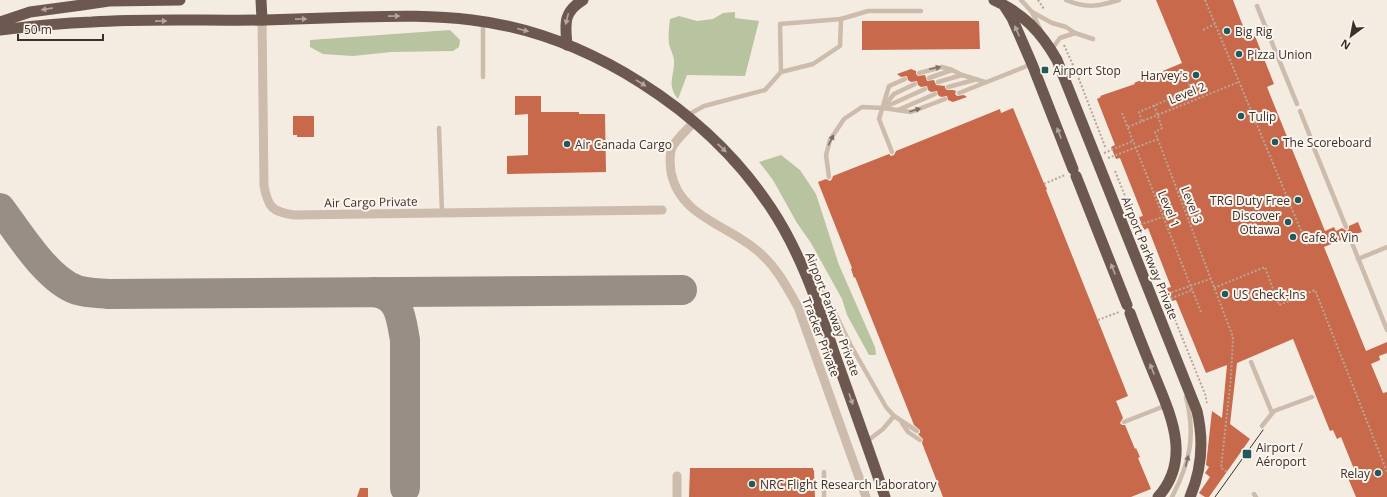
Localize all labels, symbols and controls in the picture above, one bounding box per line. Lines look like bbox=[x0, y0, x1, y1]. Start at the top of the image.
one-way arrow bbox=[41, 6, 53, 12]
one-way arrow bbox=[388, 13, 401, 19]
one-way arrow bbox=[564, 13, 570, 26]
scale bar bbox=[18, 16, 103, 42]
one-way arrow bbox=[295, 16, 308, 22]
north arrow bbox=[1331, 16, 1371, 56]
one-way arrow bbox=[155, 17, 167, 24]
text: 50 m bbox=[24, 21, 52, 38]
place label: Big Rig bbox=[1235, 23, 1273, 40]
one-way arrow bbox=[1014, 25, 1020, 37]
marker: Big Rig bbox=[1222, 26, 1232, 36]
one-way arrow bbox=[517, 27, 529, 33]
text: N bbox=[1338, 36, 1353, 54]
place label: Pizza Union bbox=[1247, 46, 1312, 63]
marker: Pizza Union bbox=[1234, 49, 1244, 59]
place label: Airport Stop bbox=[1053, 62, 1121, 79]
one-way arrow bbox=[929, 65, 942, 71]
marker: Airport Stop bbox=[1040, 65, 1050, 75]
place label: Harvey's bbox=[1140, 67, 1188, 84]
marker: Harvey's bbox=[1191, 70, 1201, 80]
street label: Level 2 bbox=[1166, 78, 1208, 108]
one-way arrow bbox=[636, 79, 646, 87]
one-way arrow bbox=[909, 107, 921, 113]
place label: Tulip bbox=[1249, 108, 1276, 125]
marker: Tulip bbox=[1236, 111, 1246, 121]
one-way arrow bbox=[1055, 126, 1061, 138]
one-way arrow bbox=[828, 134, 834, 145]
place label: The Scoreboard bbox=[1283, 134, 1372, 151]
place label: Air Canada Cargo bbox=[575, 136, 672, 153]
marker: The Scoreboard bbox=[1270, 137, 1280, 147]
marker: Air Canada Cargo bbox=[562, 139, 572, 149]
one-way arrow bbox=[717, 144, 727, 153]
street label: Level 3 bbox=[1177, 184, 1207, 226]
street label: Level 1 bbox=[1154, 188, 1184, 230]
place label: TRG Duty Free bbox=[1210, 192, 1290, 209]
street label: Air Cargo Private bbox=[324, 193, 418, 211]
street label: Airport Parkway Private bbox=[1118, 194, 1183, 322]
marker: TRG Duty Free bbox=[1293, 195, 1303, 205]
place label: Discover Ottawa bbox=[1232, 207, 1280, 238]
marker: Discover Ottawa bbox=[1283, 217, 1293, 227]
place label: Cafe & Vin bbox=[1301, 229, 1359, 246]
marker: Cafe & Vin bbox=[1288, 232, 1298, 242]
street label: Airport Parkway Private bbox=[802, 250, 865, 379]
one-way arrow bbox=[1109, 263, 1115, 275]
place label: US Check-Ins bbox=[1233, 286, 1306, 303]
marker: US Check-Ins bbox=[1220, 289, 1230, 299]
street label: Tracker Private bbox=[798, 295, 844, 379]
one-way arrow bbox=[1149, 363, 1155, 375]
one-way arrow bbox=[848, 393, 854, 405]
place label: Airport / Aéroport bbox=[1256, 439, 1306, 470]
marker: Airport / Aéroport bbox=[1241, 448, 1253, 460]
one-way arrow bbox=[1184, 455, 1190, 467]
place label: Relay bbox=[1340, 465, 1371, 482]
marker: Relay bbox=[1373, 468, 1383, 478]
place label: NRC Flight Research Laboratory bbox=[760, 476, 938, 493]
marker: NRC Flight Research Laboratory bbox=[747, 479, 757, 489]

